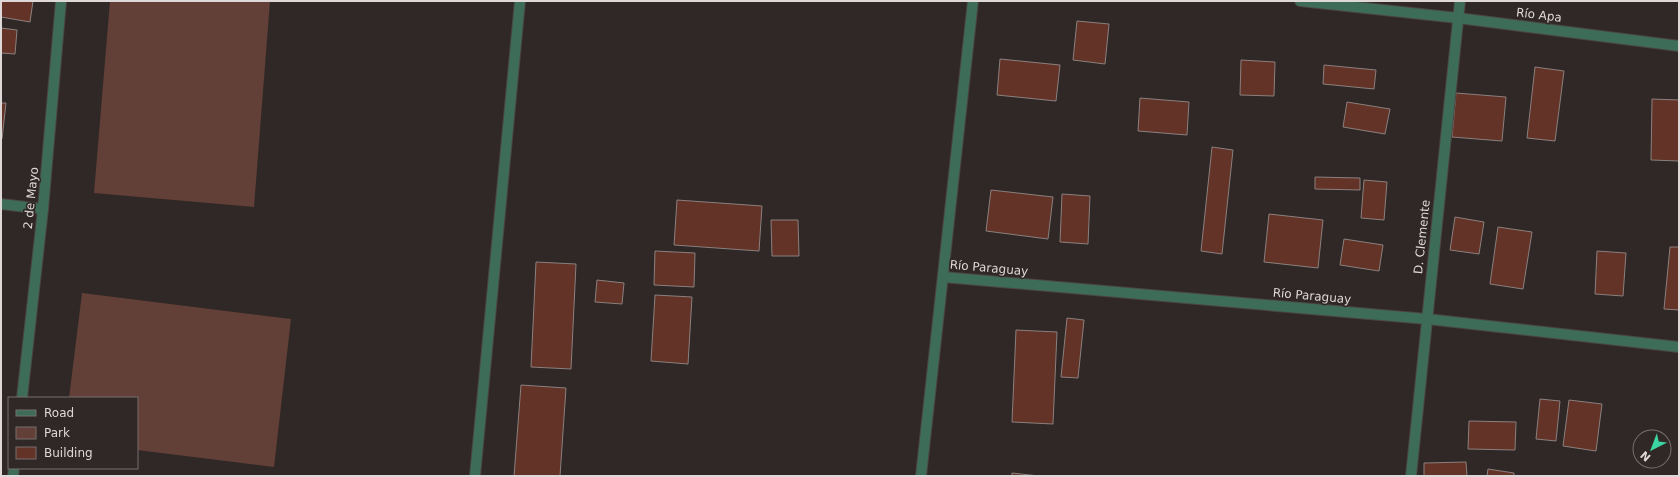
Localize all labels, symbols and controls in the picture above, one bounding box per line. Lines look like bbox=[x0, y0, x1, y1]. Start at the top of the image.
street label: Río Apa bbox=[1515, 5, 1563, 25]
street label: 2 de Mayo bbox=[21, 166, 41, 230]
street label: D. Clemente bbox=[1411, 199, 1433, 275]
street label: Río Paraguay bbox=[949, 258, 1029, 278]
street label: Río Paraguay bbox=[1272, 286, 1352, 306]
legend bbox=[8, 397, 138, 469]
text: Road bbox=[44, 406, 74, 420]
text: Park bbox=[44, 426, 70, 440]
north arrow bbox=[1632, 429, 1672, 469]
text: Building bbox=[44, 446, 93, 460]
text: N bbox=[1638, 448, 1653, 464]

